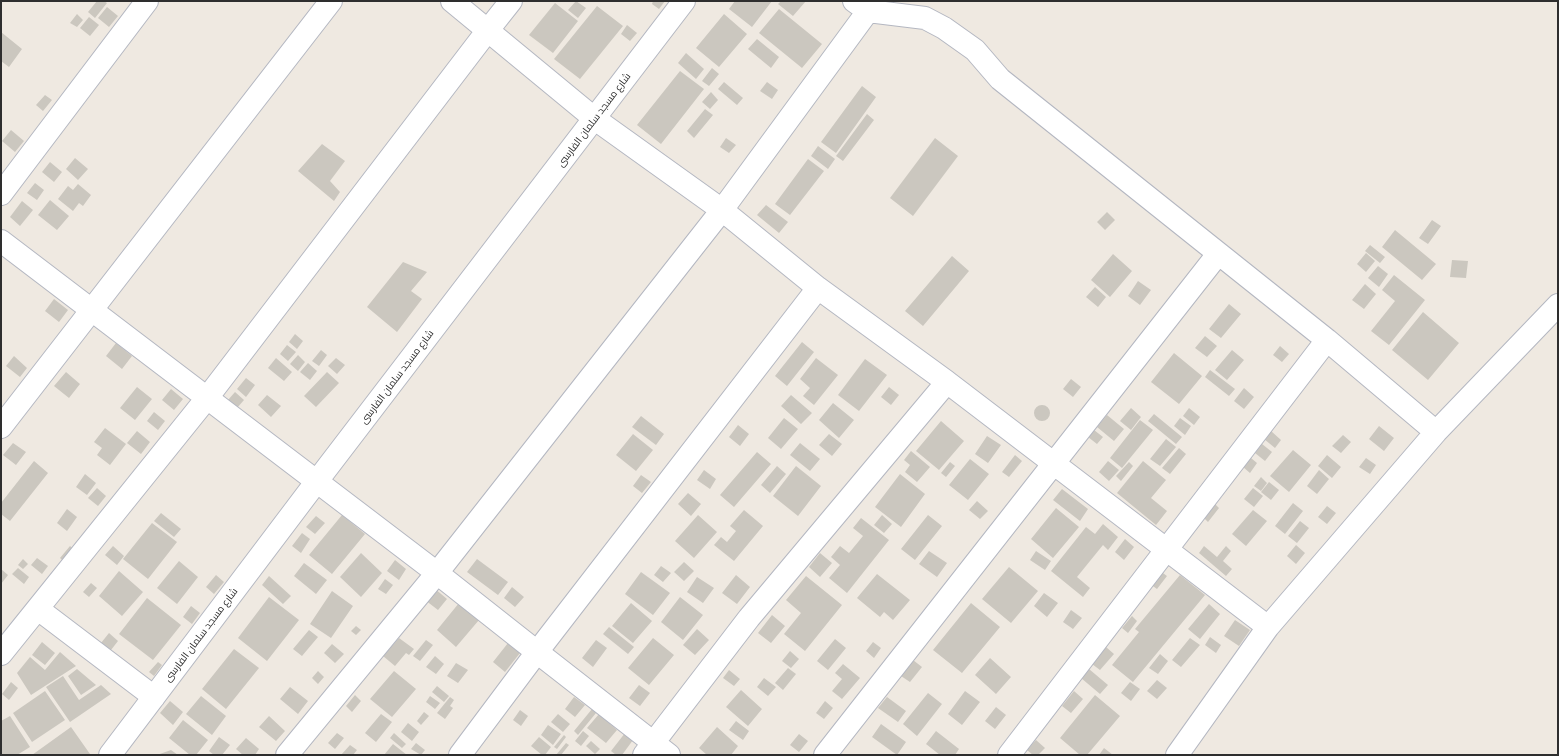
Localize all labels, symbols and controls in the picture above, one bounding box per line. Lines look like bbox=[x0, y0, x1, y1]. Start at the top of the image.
street label: شارع مسجد سلمان الفارسى bbox=[555, 71, 633, 169]
street label: شارع مسجد سلمان الفارسى bbox=[358, 328, 436, 426]
street label: شارع مسجد سلمان الفارسى bbox=[162, 586, 240, 684]

